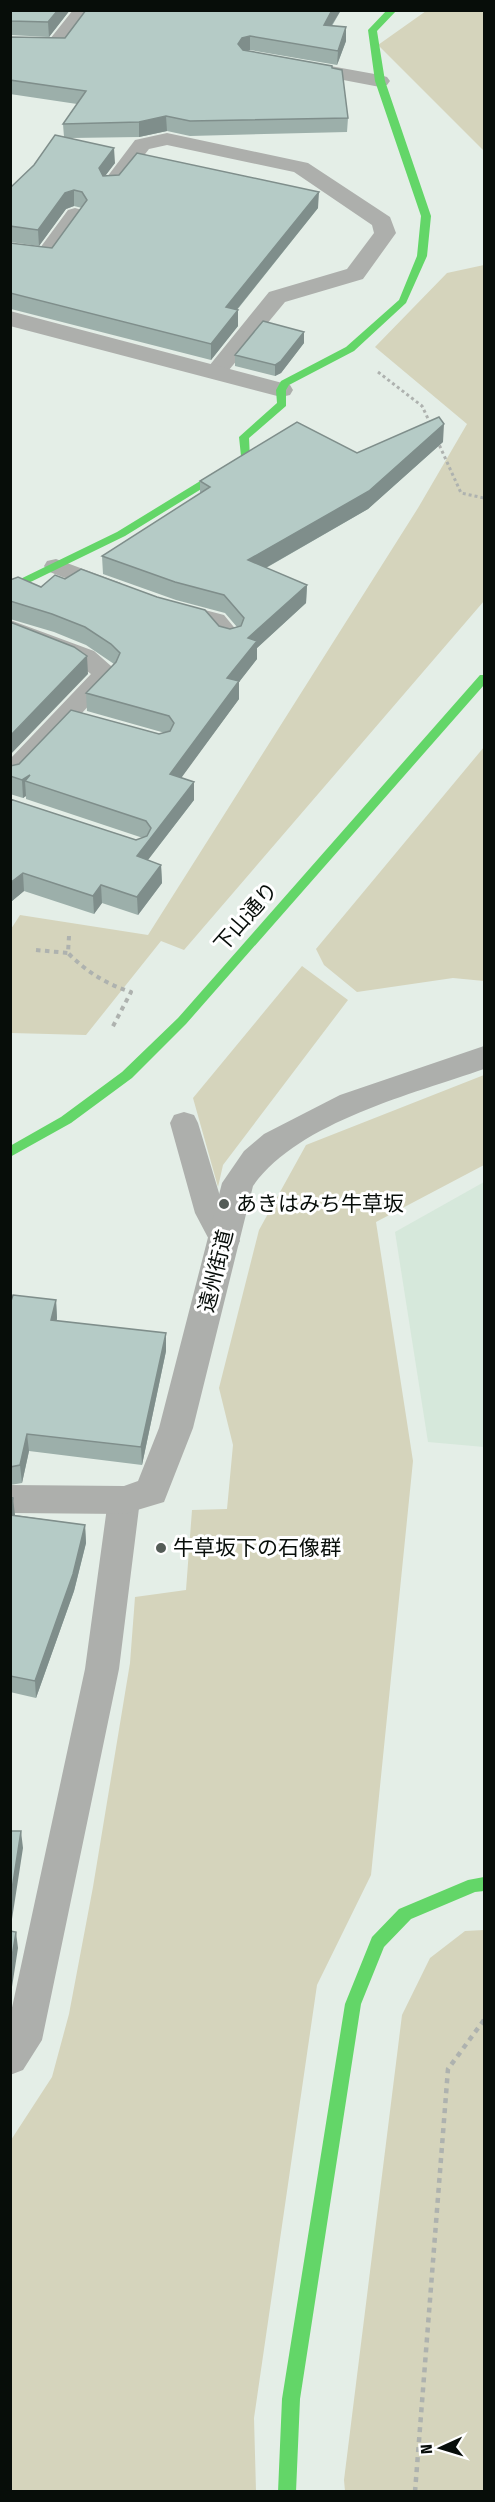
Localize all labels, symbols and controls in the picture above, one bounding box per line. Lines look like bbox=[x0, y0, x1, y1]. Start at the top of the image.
street label: 下山通り bbox=[209, 877, 283, 957]
place label: あきはみち牛草坂 bbox=[236, 1191, 404, 1217]
marker: あきはみち牛草坂 bbox=[217, 1197, 231, 1211]
street label: 遠州街道 bbox=[193, 1227, 239, 1315]
place label: 牛草坂下の石像群 bbox=[173, 1535, 341, 1561]
marker: 牛草坂下の石像群 bbox=[154, 1541, 168, 1555]
north arrow bbox=[411, 2418, 471, 2478]
text: N bbox=[417, 2444, 436, 2454]

